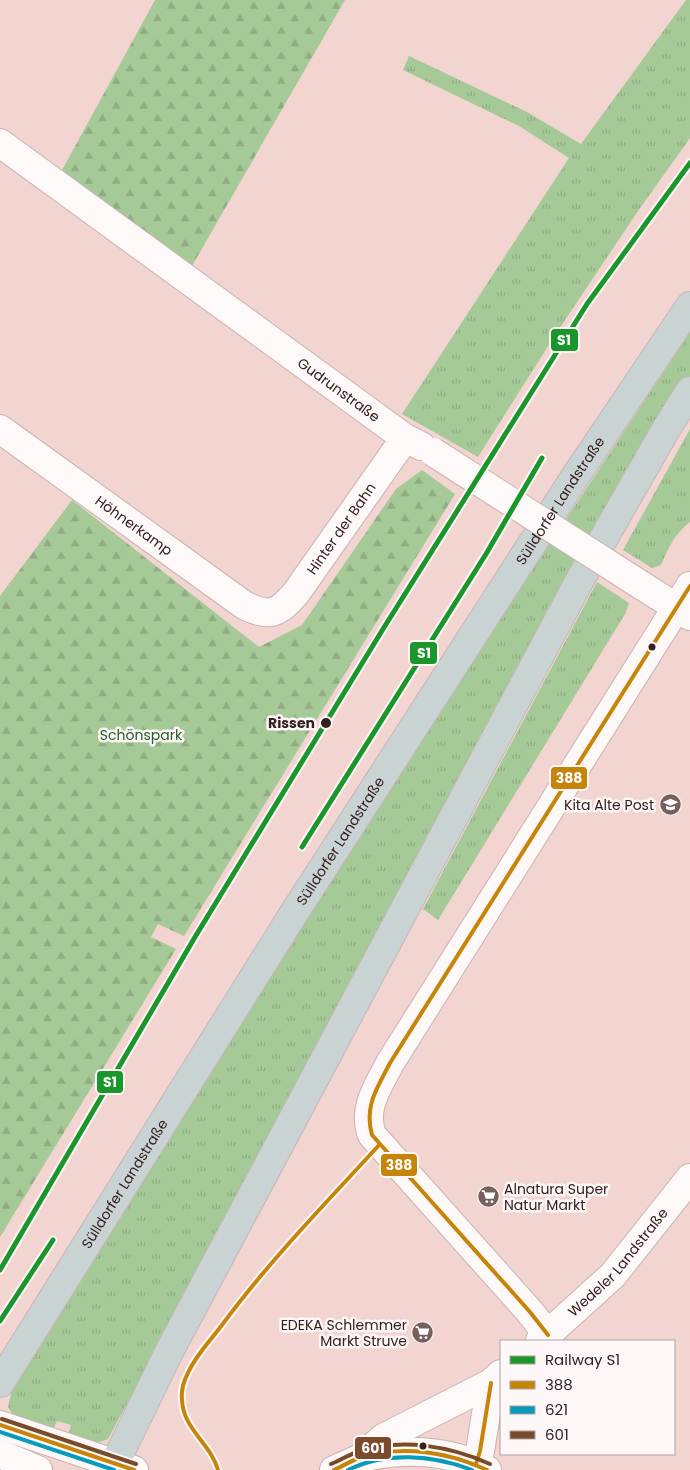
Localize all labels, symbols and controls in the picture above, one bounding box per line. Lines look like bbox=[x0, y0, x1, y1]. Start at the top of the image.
line badge: S1 bbox=[550, 328, 579, 352]
text: S1 bbox=[557, 330, 571, 350]
street label: Gudrunstraße bbox=[293, 353, 384, 427]
street label: Sülldorfer Landstraße bbox=[511, 432, 609, 569]
street label: Hinter der Bahn bbox=[302, 479, 381, 579]
street label: Höhnerkamp bbox=[91, 491, 177, 560]
line badge: S1 bbox=[409, 641, 438, 665]
unlabelled marker bbox=[647, 642, 657, 652]
text: S1 bbox=[417, 643, 431, 663]
place label: Rissen bbox=[268, 713, 315, 733]
marker: Rissen bbox=[319, 716, 333, 730]
park label: Schönspark bbox=[100, 725, 183, 745]
line badge: 388 bbox=[550, 766, 588, 790]
text: 388 bbox=[556, 768, 582, 788]
street label: Sülldorfer Landstraße bbox=[292, 773, 389, 909]
school or university icon: Kita Alte Post bbox=[658, 793, 682, 817]
place label: Kita Alte Post bbox=[564, 795, 654, 815]
line badge: S1 bbox=[96, 1070, 124, 1094]
text: S1 bbox=[103, 1072, 117, 1092]
street label: Sülldorfer Landstraße bbox=[77, 1115, 173, 1252]
line badge: 388 bbox=[380, 1153, 418, 1177]
text: 388 bbox=[386, 1155, 412, 1175]
place label: Alnatura Super Natur Markt bbox=[504, 1179, 608, 1215]
supermarket icon: Alnatura Super Natur Markt bbox=[476, 1185, 500, 1209]
street label: Wedeler Landstraße bbox=[563, 1203, 673, 1321]
place label: EDEKA Schlemmer Markt Struve bbox=[281, 1315, 407, 1351]
supermarket icon: EDEKA Schlemmer Markt Struve bbox=[411, 1321, 435, 1345]
legend bbox=[500, 1340, 675, 1455]
text: Railway S1 bbox=[545, 1349, 620, 1370]
text: 388 bbox=[545, 1374, 573, 1395]
text: 621 bbox=[545, 1399, 568, 1420]
text: 601 bbox=[545, 1424, 569, 1445]
line badge: 601 bbox=[354, 1436, 392, 1460]
text: 601 bbox=[361, 1438, 385, 1458]
unlabelled marker bbox=[418, 1441, 428, 1451]

